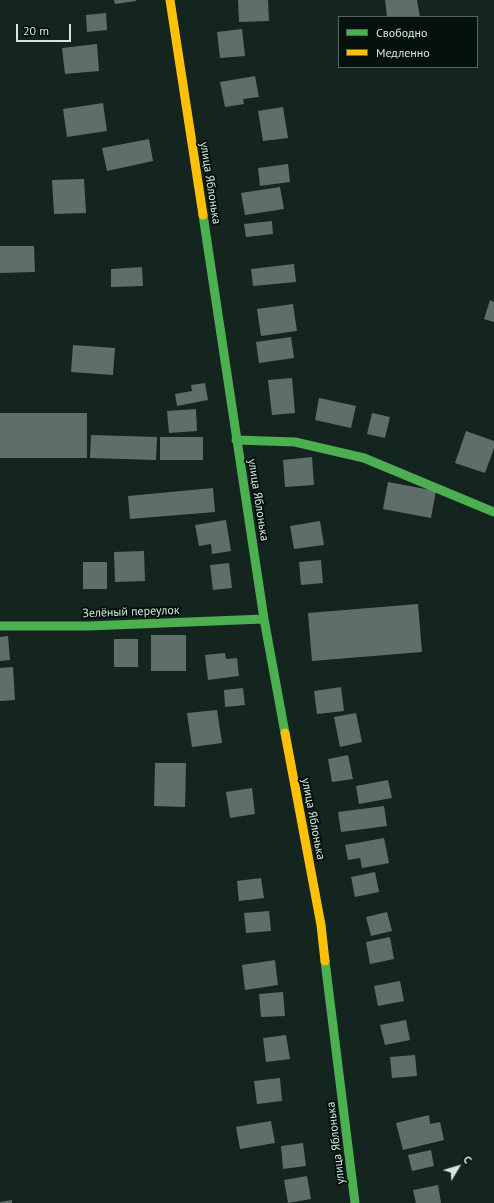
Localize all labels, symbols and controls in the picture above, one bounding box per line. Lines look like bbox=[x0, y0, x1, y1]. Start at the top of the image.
scale bar bbox=[18, 16, 73, 42]
legend bbox=[338, 16, 478, 68]
text: 20 m bbox=[23, 23, 49, 38]
text: Свободно bbox=[376, 25, 427, 40]
text: Медленно bbox=[376, 45, 430, 60]
street label: улица Яблонька bbox=[196, 141, 224, 225]
street label: улица Яблонька bbox=[244, 458, 272, 542]
street label: Зелёный переулок bbox=[82, 603, 180, 621]
street label: улица Яблонька bbox=[298, 777, 328, 861]
street label: улица Яблонька bbox=[324, 1101, 348, 1185]
north arrow bbox=[438, 1147, 478, 1187]
text: С bbox=[460, 1153, 475, 1166]

